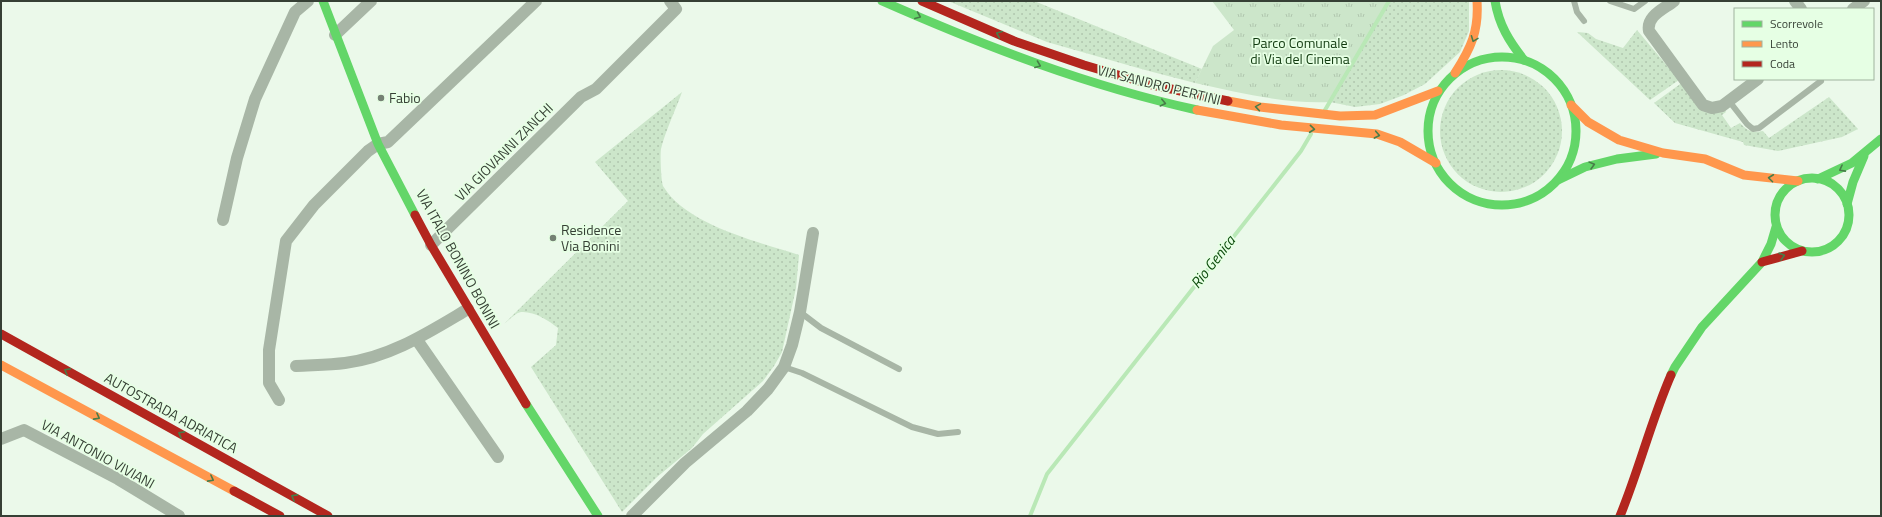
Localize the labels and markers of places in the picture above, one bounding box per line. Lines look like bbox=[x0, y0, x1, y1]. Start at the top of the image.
place label: Fabio bbox=[389, 87, 421, 108]
marker: Fabio bbox=[376, 93, 386, 103]
place label: Residence Via Bonini bbox=[561, 219, 621, 256]
marker: Residence Via Bonini bbox=[548, 233, 558, 243]

